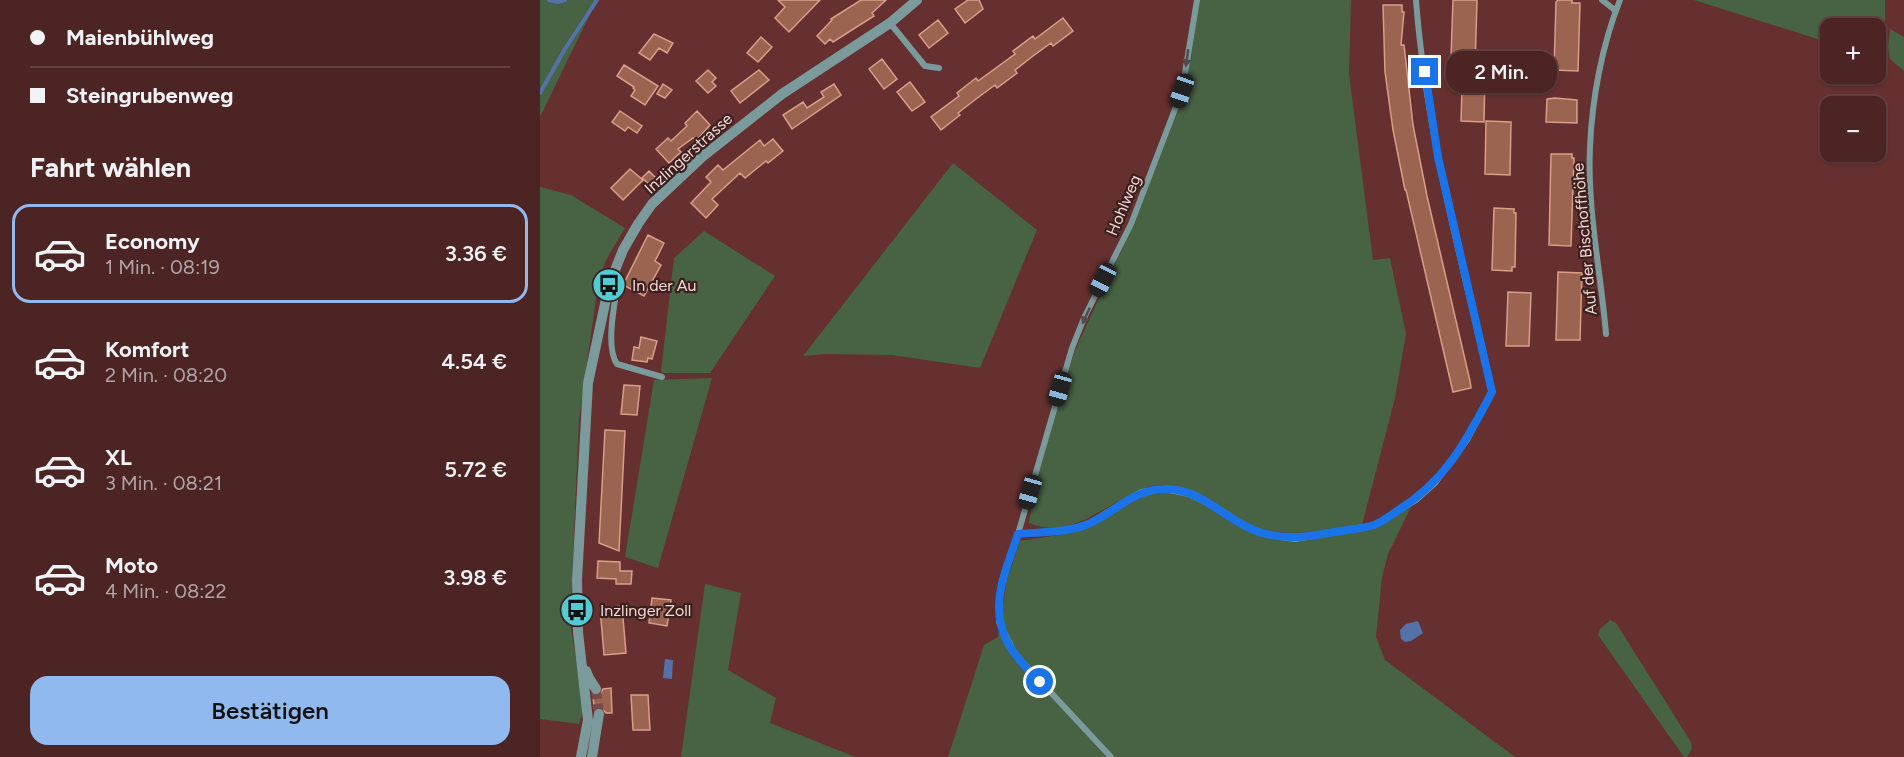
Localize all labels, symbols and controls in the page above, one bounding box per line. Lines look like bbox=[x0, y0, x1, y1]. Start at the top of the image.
map controls bbox=[1820, 18, 1886, 162]
button: + bbox=[1820, 18, 1886, 84]
text: Maienbühlweg bbox=[66, 24, 214, 51]
one-way arrow bbox=[1182, 48, 1191, 67]
callout: 2 Min. bbox=[1446, 51, 1557, 93]
route end bbox=[1411, 58, 1438, 85]
text: 2 Min. bbox=[1474, 60, 1529, 84]
car bbox=[1168, 71, 1196, 111]
text: Steingrubenweg bbox=[66, 82, 233, 109]
button: − bbox=[1820, 96, 1886, 162]
street label: Inzlingerstrasse bbox=[641, 109, 736, 198]
text: Fahrt wählen bbox=[30, 151, 191, 184]
street label: Auf der Bischoffhöhe bbox=[1568, 162, 1601, 316]
street label: Hohlweg bbox=[1102, 172, 1145, 238]
icon: car bbox=[33, 227, 87, 281]
text: Economy bbox=[105, 228, 200, 255]
text: 3.36 € bbox=[445, 240, 507, 267]
text: 1 Min. · 08:19 bbox=[105, 255, 220, 279]
car bbox=[1087, 260, 1119, 300]
bus stop icon: In der Au bbox=[591, 267, 627, 303]
place label: In der Au bbox=[632, 276, 696, 295]
one-way arrow bbox=[1081, 308, 1090, 325]
icon: car bbox=[33, 335, 87, 389]
text: Komfort bbox=[105, 336, 189, 363]
text: 4.54 € bbox=[441, 348, 507, 375]
text: 2 Min. · 08:20 bbox=[105, 363, 227, 387]
car bbox=[1046, 369, 1074, 409]
icon: car bbox=[33, 443, 87, 497]
text: XL bbox=[105, 444, 132, 471]
text: 5.72 € bbox=[444, 456, 507, 483]
text: 3 Min. · 08:21 bbox=[105, 471, 222, 495]
car bbox=[1016, 472, 1044, 512]
icon: car bbox=[33, 551, 87, 605]
text: Moto bbox=[105, 552, 158, 579]
text: 3.98 € bbox=[443, 564, 507, 591]
text: 4 Min. · 08:22 bbox=[105, 579, 227, 603]
bus stop icon: Inzlinger Zoll bbox=[559, 592, 595, 628]
place label: Inzlinger Zoll bbox=[600, 601, 691, 620]
route start bbox=[1026, 668, 1053, 695]
button: Bestätigen bbox=[30, 676, 510, 745]

